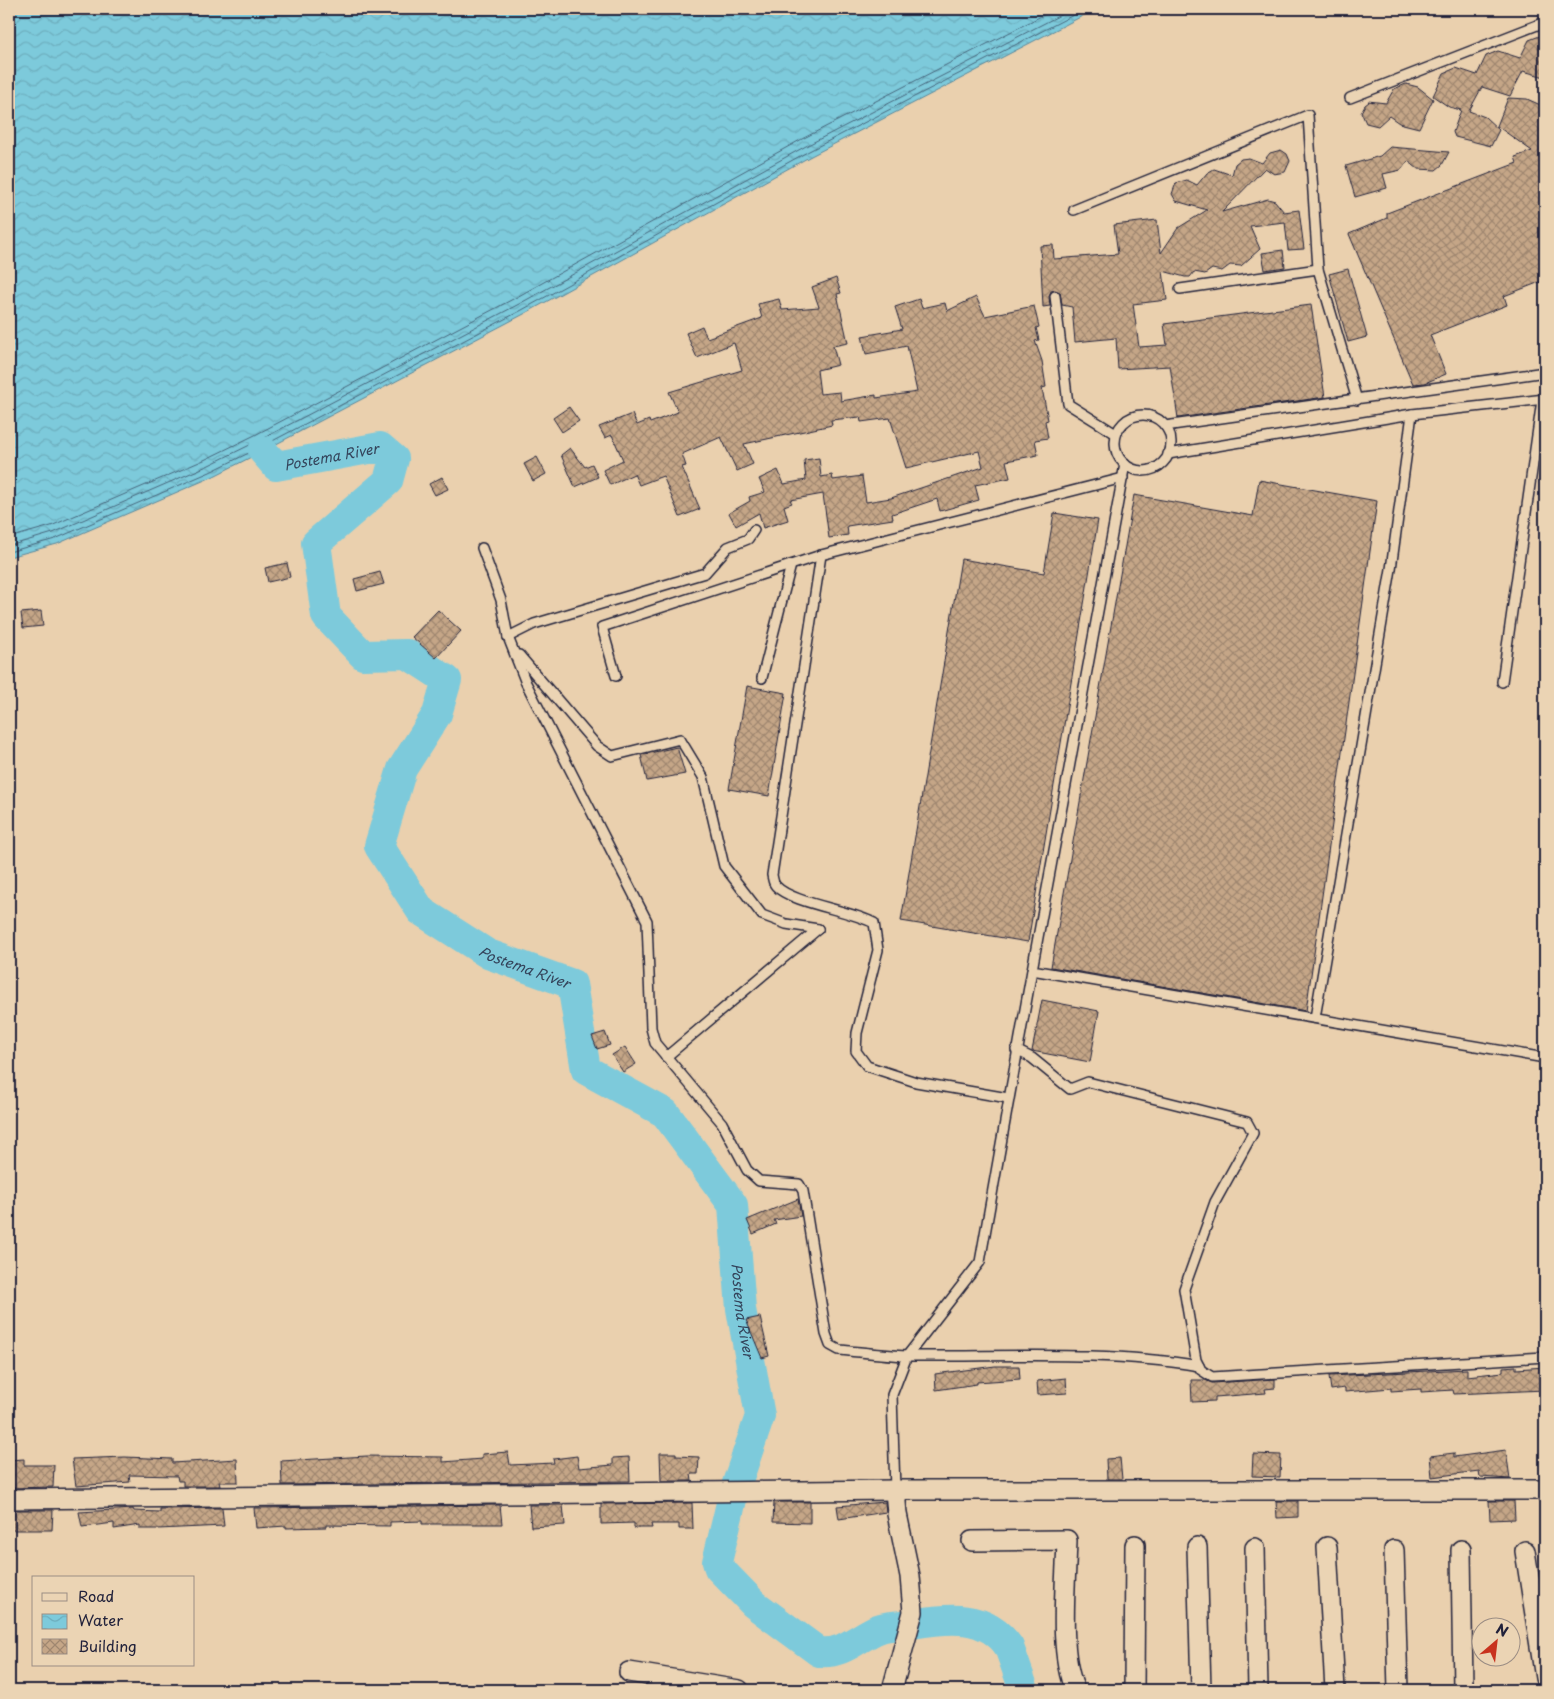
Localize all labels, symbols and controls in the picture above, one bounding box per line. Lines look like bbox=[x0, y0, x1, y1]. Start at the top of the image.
water label: Postema River bbox=[282, 437, 382, 475]
water label: Postema River bbox=[475, 940, 575, 994]
water label: Postema River bbox=[727, 1263, 760, 1361]
legend bbox=[32, 1576, 195, 1666]
text: Road bbox=[78, 1584, 114, 1607]
text: Water bbox=[78, 1608, 123, 1631]
north arrow bbox=[1472, 1616, 1522, 1666]
text: N bbox=[1493, 1618, 1512, 1642]
text: Building bbox=[78, 1634, 137, 1657]

